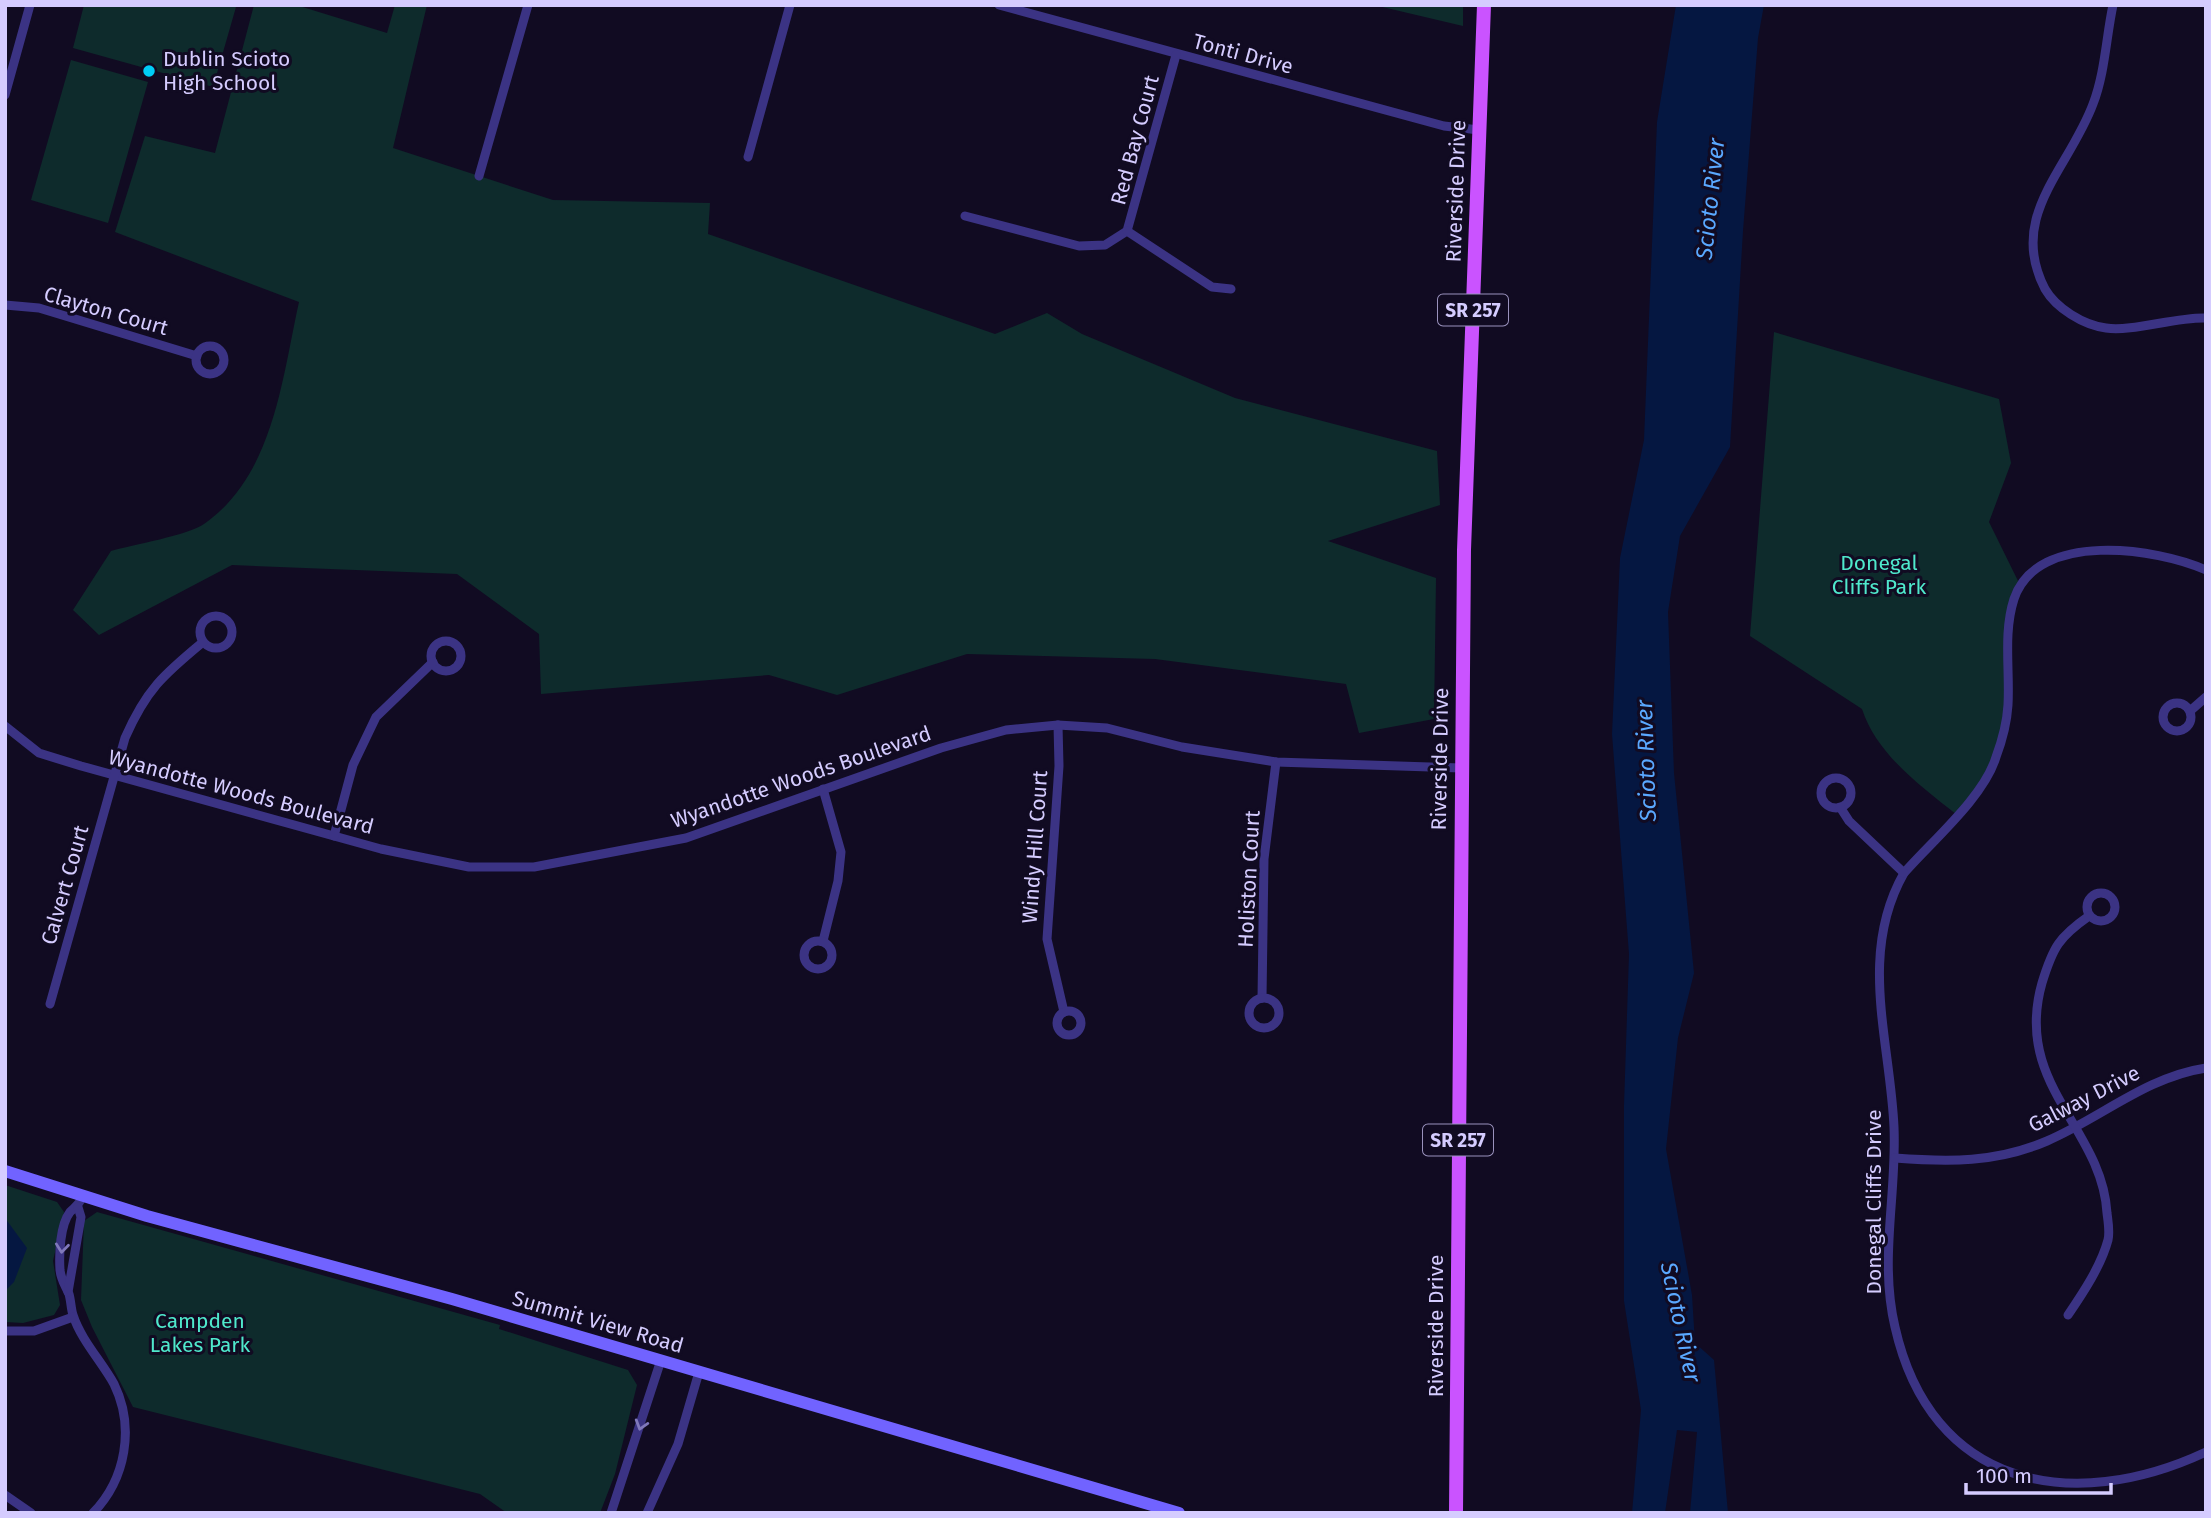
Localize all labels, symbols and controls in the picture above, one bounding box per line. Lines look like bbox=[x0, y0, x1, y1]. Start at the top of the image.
street label: Tonti Drive bbox=[1190, 28, 1296, 80]
place label: Dublin Scioto High School bbox=[163, 46, 290, 96]
marker: Dublin Scioto High School bbox=[141, 63, 157, 79]
street label: Red Bay Court bbox=[1105, 72, 1165, 208]
street label: Riverside Drive bbox=[1441, 119, 1471, 263]
water label: Scioto River bbox=[1690, 136, 1730, 262]
street label: Clayton Court bbox=[41, 281, 171, 341]
road number: SR 257 bbox=[1438, 294, 1508, 326]
park label: Donegal Cliffs Park bbox=[1832, 550, 1926, 600]
street label: Riverside Drive bbox=[1426, 687, 1454, 831]
water label: Scioto River bbox=[1630, 698, 1662, 823]
street label: Wyandotte Woods Boulevard bbox=[667, 720, 935, 834]
street label: Wyandotte Woods Boulevard bbox=[106, 744, 376, 840]
street label: Windy Hill Court bbox=[1017, 769, 1053, 925]
street label: Holiston Court bbox=[1232, 809, 1266, 948]
street label: Calvert Court bbox=[36, 822, 95, 948]
street label: Galway Drive bbox=[2024, 1060, 2144, 1138]
street label: Donegal Cliffs Drive bbox=[1861, 1109, 1887, 1295]
road number: SR 257 bbox=[1423, 1124, 1493, 1156]
one-way arrow bbox=[54, 1242, 69, 1254]
street label: Riverside Drive bbox=[1423, 1255, 1449, 1397]
water label: Scioto River bbox=[1654, 1259, 1708, 1386]
street label: Summit View Road bbox=[509, 1285, 687, 1359]
park label: Campden Lakes Park bbox=[150, 1308, 250, 1358]
one-way arrow bbox=[634, 1419, 649, 1431]
scale bar bbox=[1966, 1452, 2111, 1496]
text: 100 m bbox=[1976, 1463, 2032, 1489]

